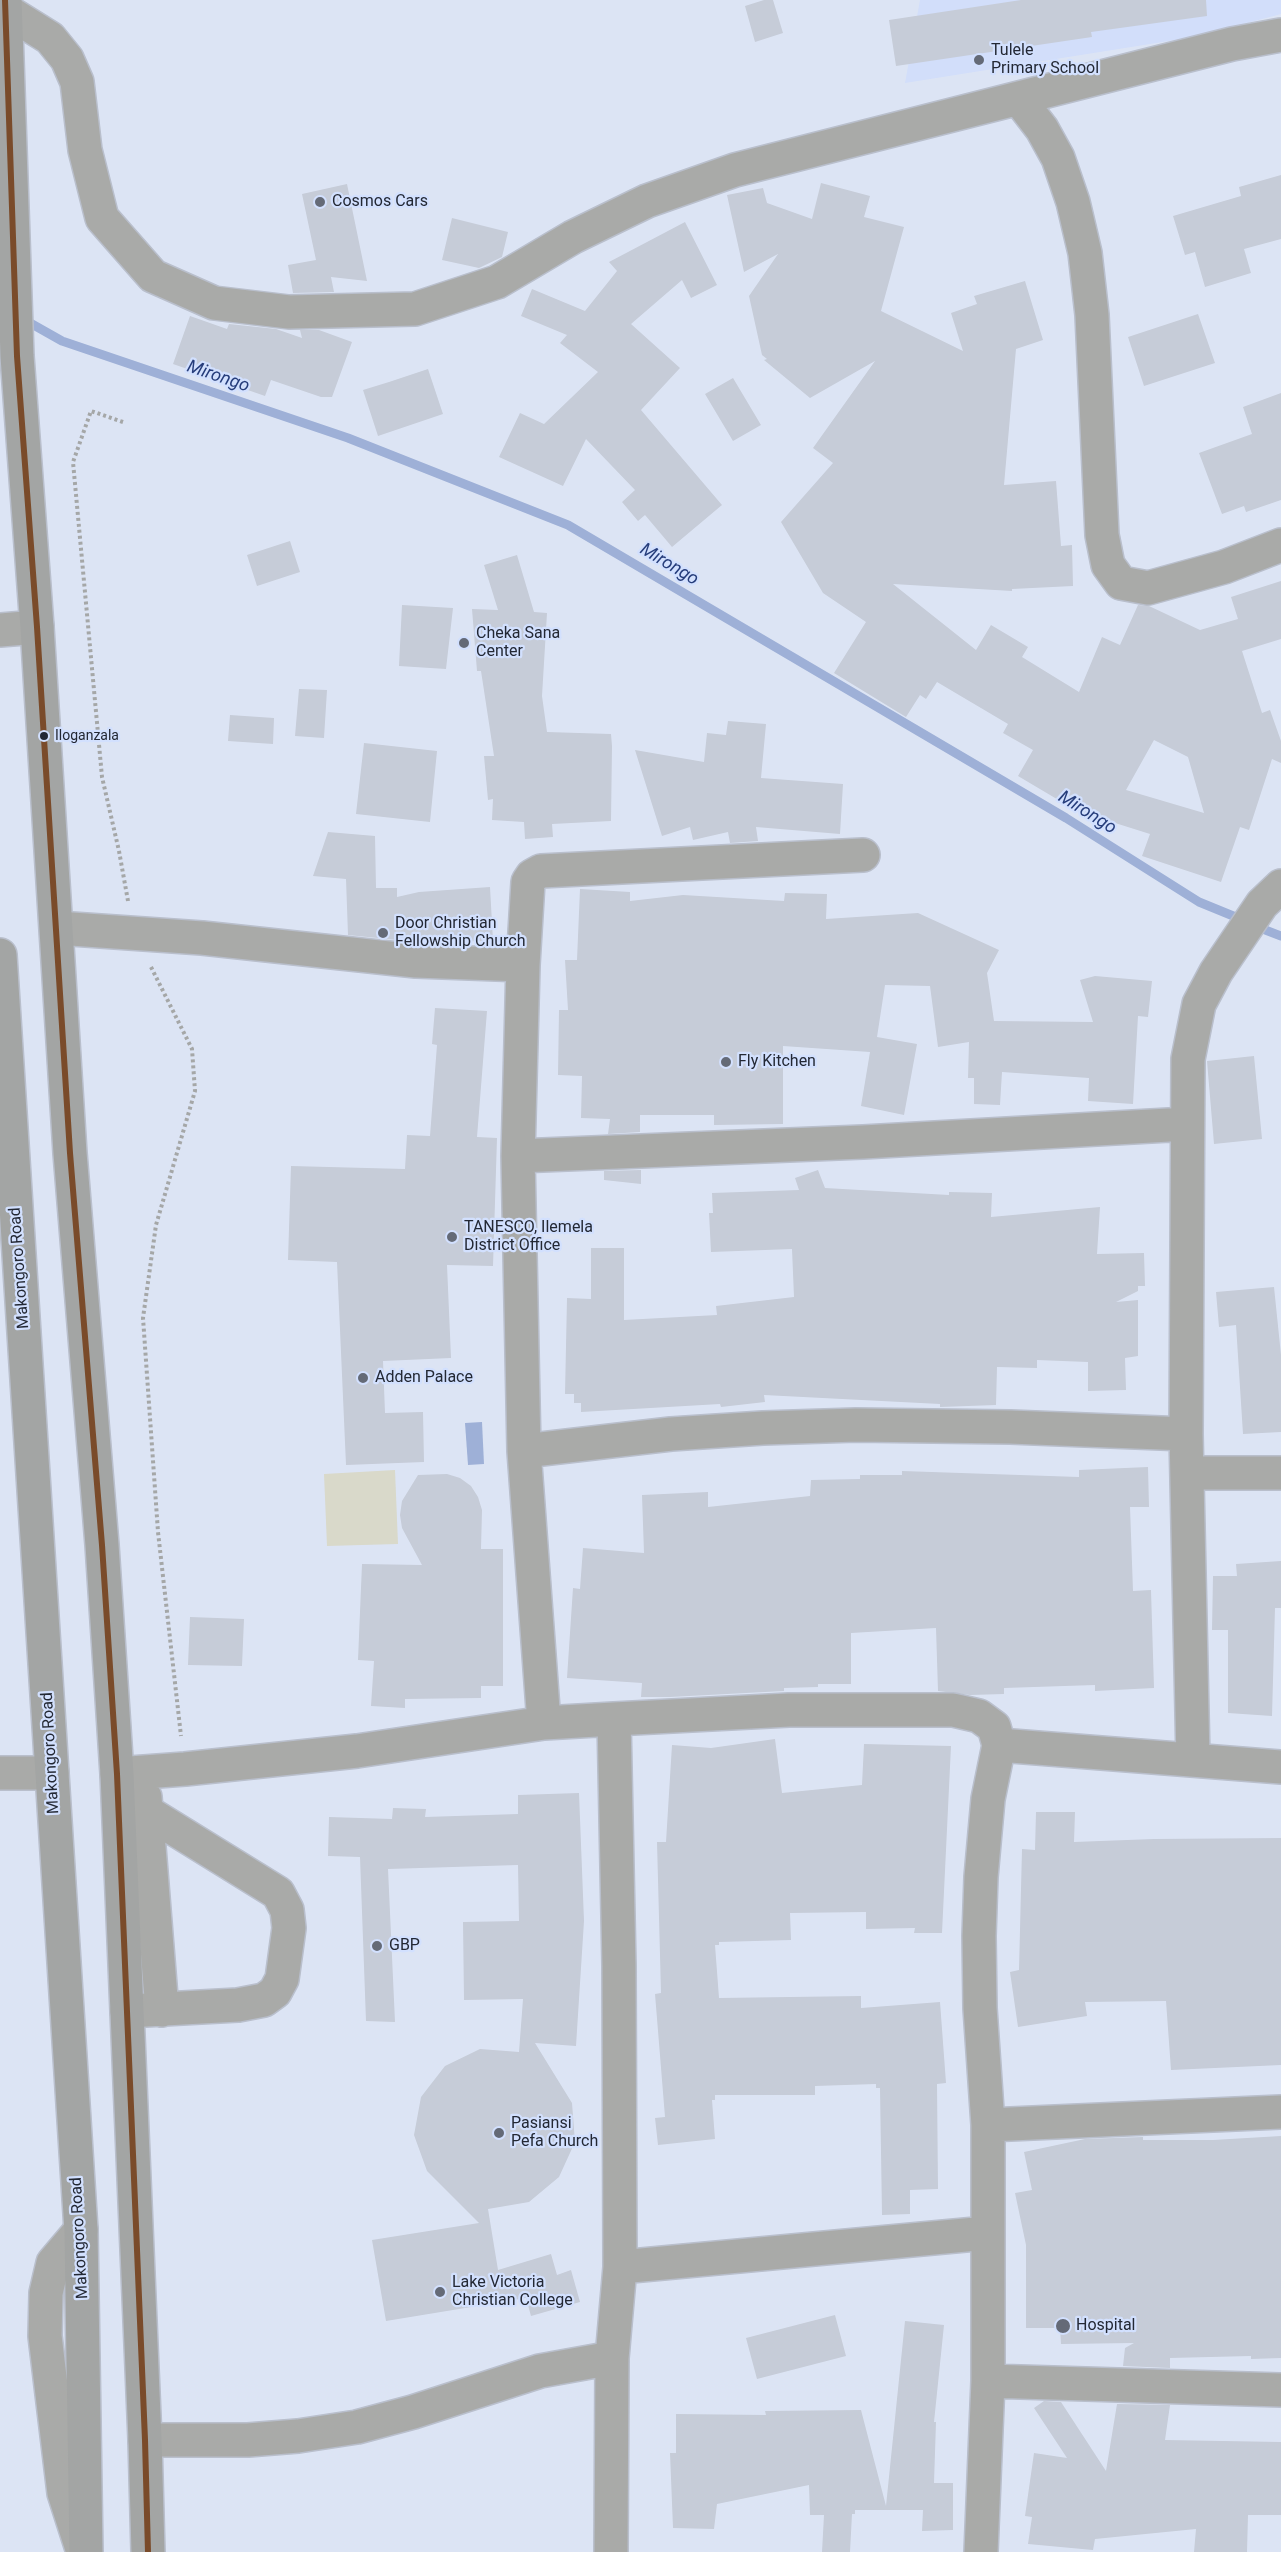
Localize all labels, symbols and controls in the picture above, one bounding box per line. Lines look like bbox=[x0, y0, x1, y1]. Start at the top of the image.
place label: Tulele Primary School bbox=[991, 41, 1099, 79]
marker: Tulele Primary School bbox=[972, 53, 986, 67]
place label: Cosmos Cars bbox=[332, 192, 428, 212]
marker: Cosmos Cars bbox=[313, 195, 327, 209]
water label: Mirongo bbox=[184, 356, 252, 398]
water label: Mirongo bbox=[636, 539, 702, 591]
place label: Cheka Sana Center bbox=[476, 624, 560, 662]
marker: Cheka Sana Center bbox=[457, 636, 471, 650]
place label: Iloganzala bbox=[55, 728, 119, 744]
marker: Iloganzala bbox=[38, 730, 50, 742]
water label: Mirongo bbox=[1054, 787, 1120, 839]
place label: Door Christian Fellowship Church bbox=[395, 914, 526, 952]
marker: Door Christian Fellowship Church bbox=[376, 926, 390, 940]
place label: Fly Kitchen bbox=[738, 1052, 816, 1072]
marker: Fly Kitchen bbox=[719, 1055, 733, 1069]
street label: Makongoro Road bbox=[6, 1207, 34, 1329]
place label: TANESCO, Ilemela District Office bbox=[464, 1218, 593, 1256]
marker: TANESCO, Ilemela District Office bbox=[445, 1230, 459, 1244]
place label: Adden Palace bbox=[375, 1368, 473, 1388]
marker: Adden Palace bbox=[356, 1371, 370, 1385]
street label: Makongoro Road bbox=[38, 1692, 64, 1814]
place label: GBP bbox=[389, 1936, 420, 1956]
marker: GBP bbox=[370, 1939, 384, 1953]
place label: Pasiansi Pefa Church bbox=[511, 2114, 598, 2152]
marker: Pasiansi Pefa Church bbox=[492, 2126, 506, 2140]
street label: Makongoro Road bbox=[67, 2177, 93, 2299]
place label: Lake Victoria Christian College bbox=[452, 2273, 573, 2311]
marker: Lake Victoria Christian College bbox=[433, 2285, 447, 2299]
place label: Hospital bbox=[1076, 2316, 1136, 2336]
marker: Hospital bbox=[1054, 2317, 1072, 2335]

